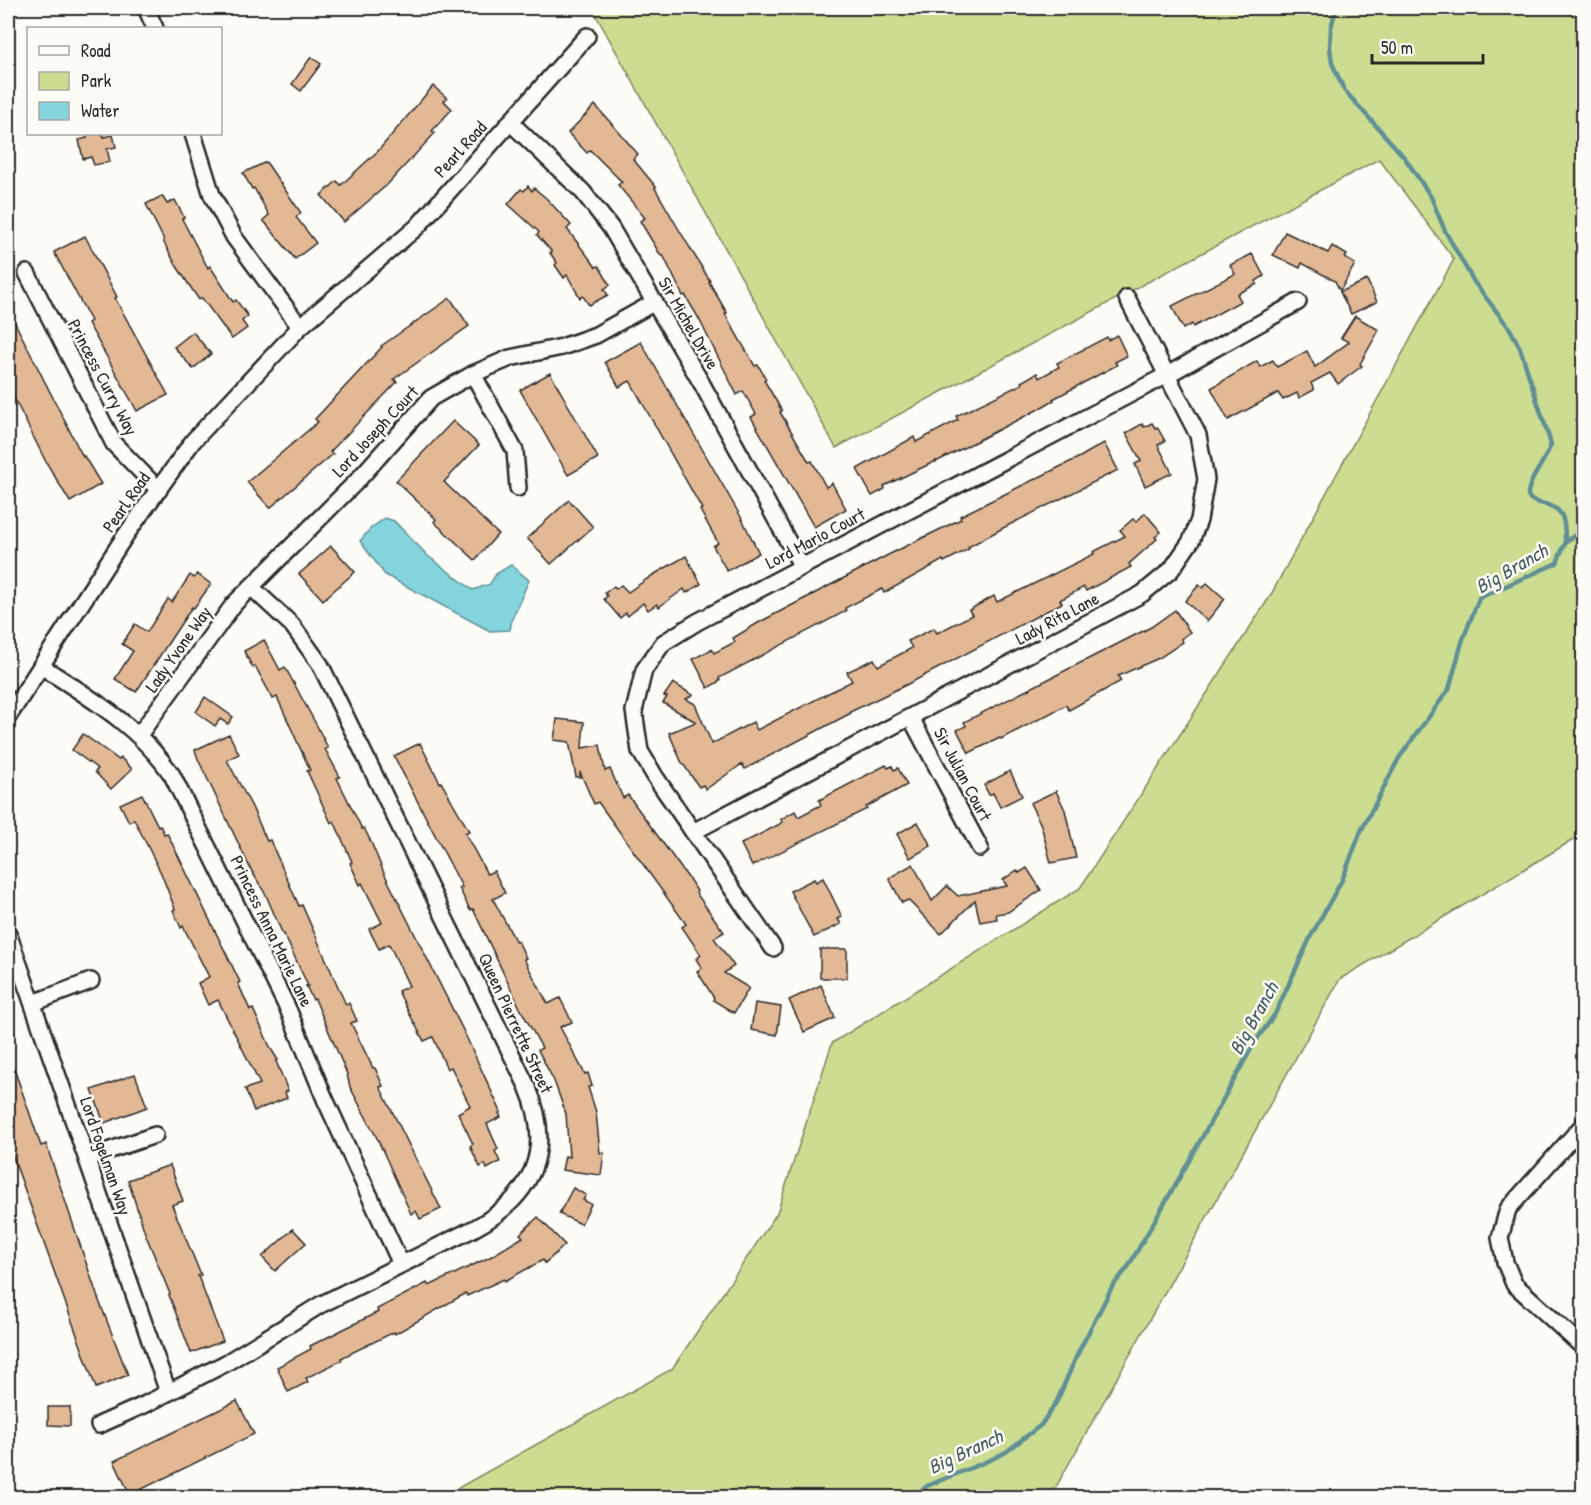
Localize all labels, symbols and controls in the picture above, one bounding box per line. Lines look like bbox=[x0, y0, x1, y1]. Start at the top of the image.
legend bbox=[27, 27, 222, 135]
scale bar bbox=[1372, 27, 1483, 65]
text: 50 m bbox=[1381, 35, 1413, 60]
text: Road bbox=[81, 38, 111, 63]
text: Park bbox=[81, 68, 112, 93]
text: Water bbox=[81, 98, 119, 123]
street label: Pearl Road bbox=[428, 115, 492, 183]
street label: Sir Michel Drive bbox=[653, 272, 725, 374]
street label: Princess Curry Way bbox=[62, 314, 144, 440]
street label: Lord Joseph Court bbox=[326, 379, 425, 482]
street label: Pearl Road bbox=[96, 467, 156, 537]
street label: Lord Mario Court bbox=[761, 501, 870, 575]
water label: Big Branch bbox=[1470, 536, 1554, 600]
street label: Lady Rita Lane bbox=[1011, 586, 1103, 650]
street label: Lady Yvone Way bbox=[139, 601, 217, 697]
street label: Sir Julian Court bbox=[928, 723, 999, 826]
street label: Princess Anna Marie Lane bbox=[225, 851, 319, 1011]
street label: Queen Pierrette Street bbox=[473, 949, 560, 1098]
water label: Big Branch bbox=[1222, 976, 1286, 1060]
street label: Lord Fogelman Way bbox=[74, 1094, 138, 1219]
water label: Big Branch bbox=[923, 1421, 1008, 1481]

